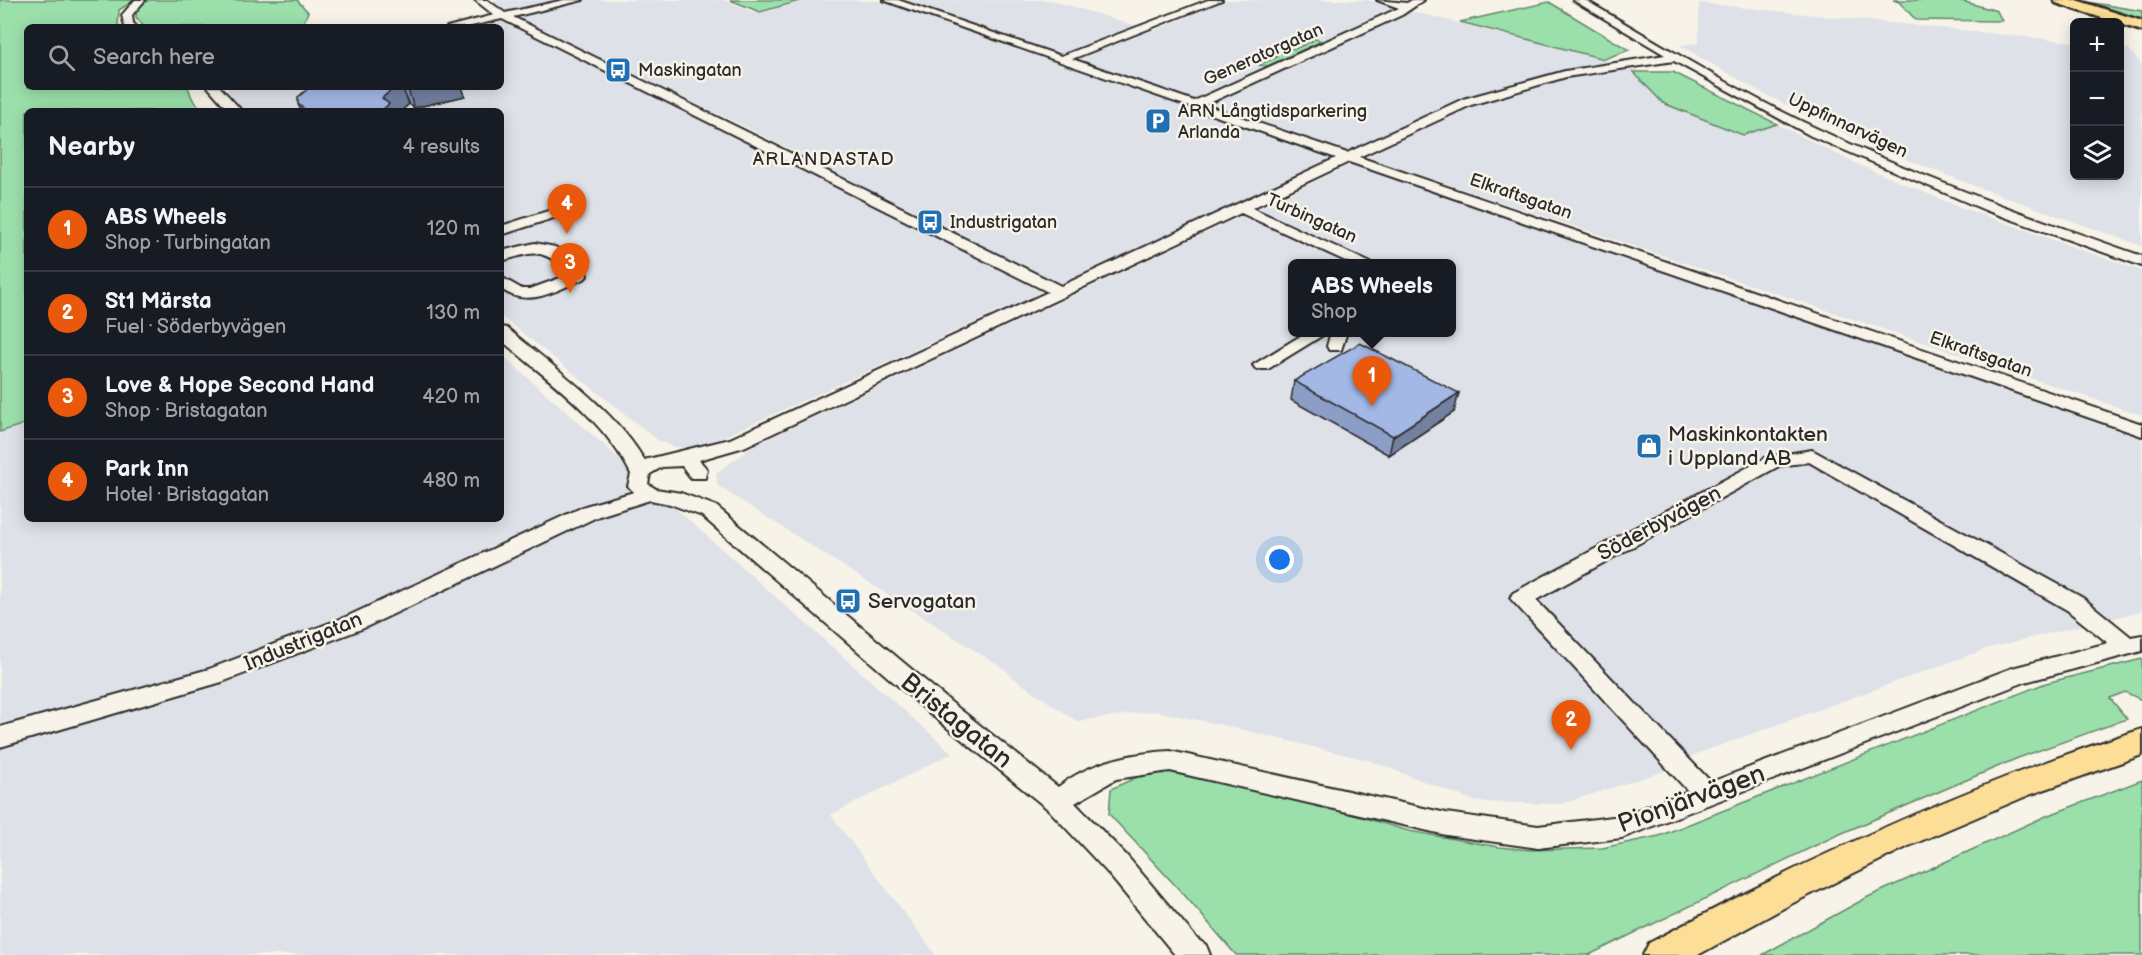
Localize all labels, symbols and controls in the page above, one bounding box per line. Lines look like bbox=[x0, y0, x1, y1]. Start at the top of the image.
map controls bbox=[2070, 18, 2124, 180]
button: + bbox=[2070, 18, 2124, 72]
street label: Generatorgatan bbox=[1200, 19, 1326, 90]
search box bbox=[24, 24, 504, 90]
icon: search bbox=[45, 41, 78, 74]
text: Search here bbox=[93, 44, 215, 71]
bus stop icon: Maskingatan bbox=[603, 55, 633, 85]
place label: Maskingatan bbox=[638, 60, 742, 81]
button: − bbox=[2070, 72, 2124, 126]
street label: Uppfinnarvägen bbox=[1785, 89, 1911, 162]
place label: ARN Långtidsparkering Arlanda bbox=[1178, 101, 1367, 143]
parking icon: ARN Långtidsparkering Arlanda bbox=[1143, 106, 1173, 136]
button: layers bbox=[2070, 126, 2124, 180]
text: Nearby bbox=[48, 132, 135, 163]
text: 4 results bbox=[402, 135, 480, 159]
district label: ARLANDASTAD bbox=[753, 149, 895, 170]
street label: Elkraftsgatan bbox=[1467, 169, 1575, 224]
pin: 4 bbox=[548, 184, 586, 234]
street label: Turbingatan bbox=[1263, 189, 1360, 248]
text: ABS Wheels bbox=[105, 204, 226, 231]
bus stop icon: Industrigatan bbox=[915, 207, 945, 237]
place label: Industrigatan bbox=[950, 212, 1057, 233]
text: 1 bbox=[63, 217, 72, 241]
text: 120 m bbox=[427, 217, 480, 241]
text: Shop · Turbingatan bbox=[105, 231, 271, 255]
pin: 3 bbox=[550, 244, 590, 293]
popup bbox=[1288, 259, 1456, 337]
text: ABS Wheels bbox=[1311, 273, 1433, 300]
text: St1 Märsta bbox=[105, 288, 212, 315]
text: Shop bbox=[1311, 300, 1357, 324]
text: 2 bbox=[62, 301, 73, 325]
text: 130 m bbox=[426, 301, 480, 325]
text: Fuel · Söderbyvägen bbox=[105, 315, 286, 339]
street label: Elkraftsgatan bbox=[1927, 327, 2035, 382]
pin: 1 bbox=[1352, 356, 1392, 406]
text: Love & Hope Second Hand bbox=[105, 372, 374, 399]
text: 3 bbox=[62, 385, 73, 409]
text: 420 m bbox=[422, 385, 480, 409]
text: Shop · Bristagatan bbox=[105, 399, 268, 423]
place label: Maskinkontakten i Uppland AB bbox=[1668, 422, 1828, 471]
shop icon: Maskinkontakten i Uppland AB bbox=[1634, 431, 1664, 461]
text: Park Inn bbox=[105, 456, 189, 483]
text: 4 bbox=[62, 469, 73, 493]
text: 480 m bbox=[422, 469, 480, 493]
street label: Söderbyvägen bbox=[1593, 480, 1725, 566]
text: Hotel · Bristagatan bbox=[105, 483, 269, 507]
your location bbox=[1265, 545, 1294, 574]
bus stop icon: Servogatan bbox=[833, 586, 863, 616]
place label: Servogatan bbox=[868, 589, 976, 614]
street label: Industrigatan bbox=[241, 606, 366, 676]
street label: Bristagatan bbox=[894, 667, 1018, 776]
pin: 2 bbox=[1552, 700, 1590, 750]
street label: Pionjärvägen bbox=[1614, 758, 1769, 840]

